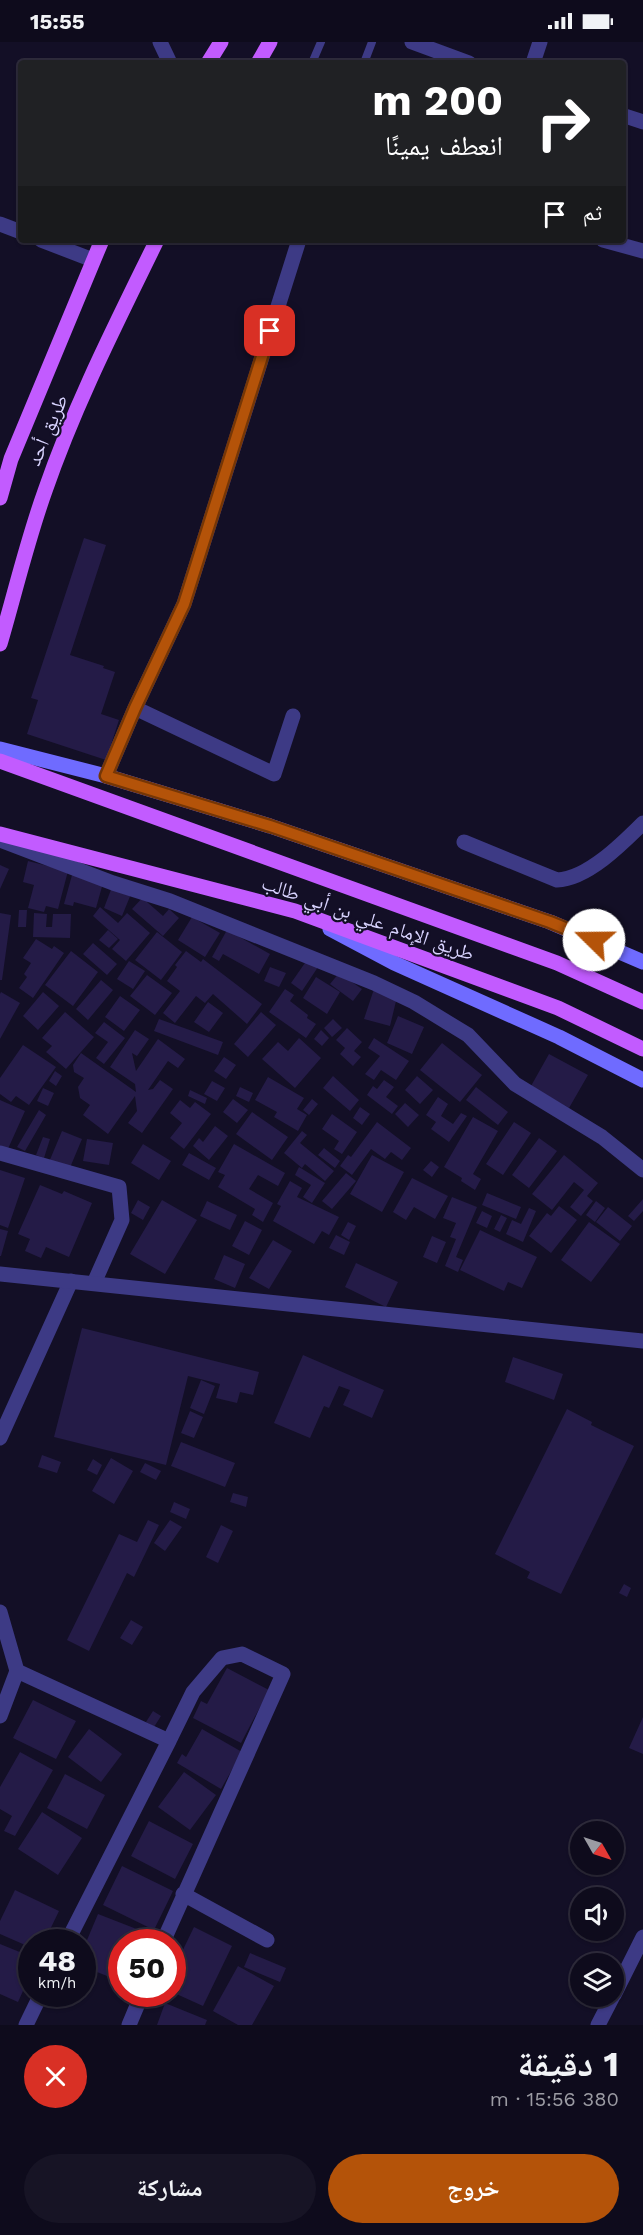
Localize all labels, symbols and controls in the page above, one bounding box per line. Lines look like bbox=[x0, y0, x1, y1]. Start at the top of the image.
text: 15:55 bbox=[30, 9, 85, 34]
text: 200 m bbox=[372, 76, 503, 125]
icon: right bbox=[524, 84, 602, 162]
text: انعطف يمينًا bbox=[385, 130, 503, 162]
icon: arrive bbox=[538, 198, 571, 231]
text: ثم bbox=[583, 200, 602, 225]
pin bbox=[244, 305, 295, 356]
icon: arrive bbox=[253, 314, 286, 347]
street label: طريق أحد bbox=[21, 391, 73, 469]
street label: طريق الإمام علي بن أبي طالب bbox=[257, 870, 477, 969]
position arrow bbox=[562, 908, 626, 972]
north arrow bbox=[570, 1821, 624, 1875]
map controls bbox=[570, 1821, 624, 2007]
button: sound bbox=[570, 1887, 624, 1941]
speed limit sign: 50 bbox=[108, 1929, 186, 2007]
text: 48 bbox=[38, 1943, 76, 1978]
button: layers bbox=[570, 1953, 624, 2007]
text: km/h bbox=[38, 1974, 76, 1992]
text: 1 دقيقة bbox=[518, 2043, 619, 2085]
button: close bbox=[24, 2045, 87, 2108]
text: 380 m · 15:56 bbox=[490, 2087, 619, 2111]
button: مشاركة bbox=[24, 2154, 316, 2223]
button: خروج bbox=[328, 2154, 619, 2223]

